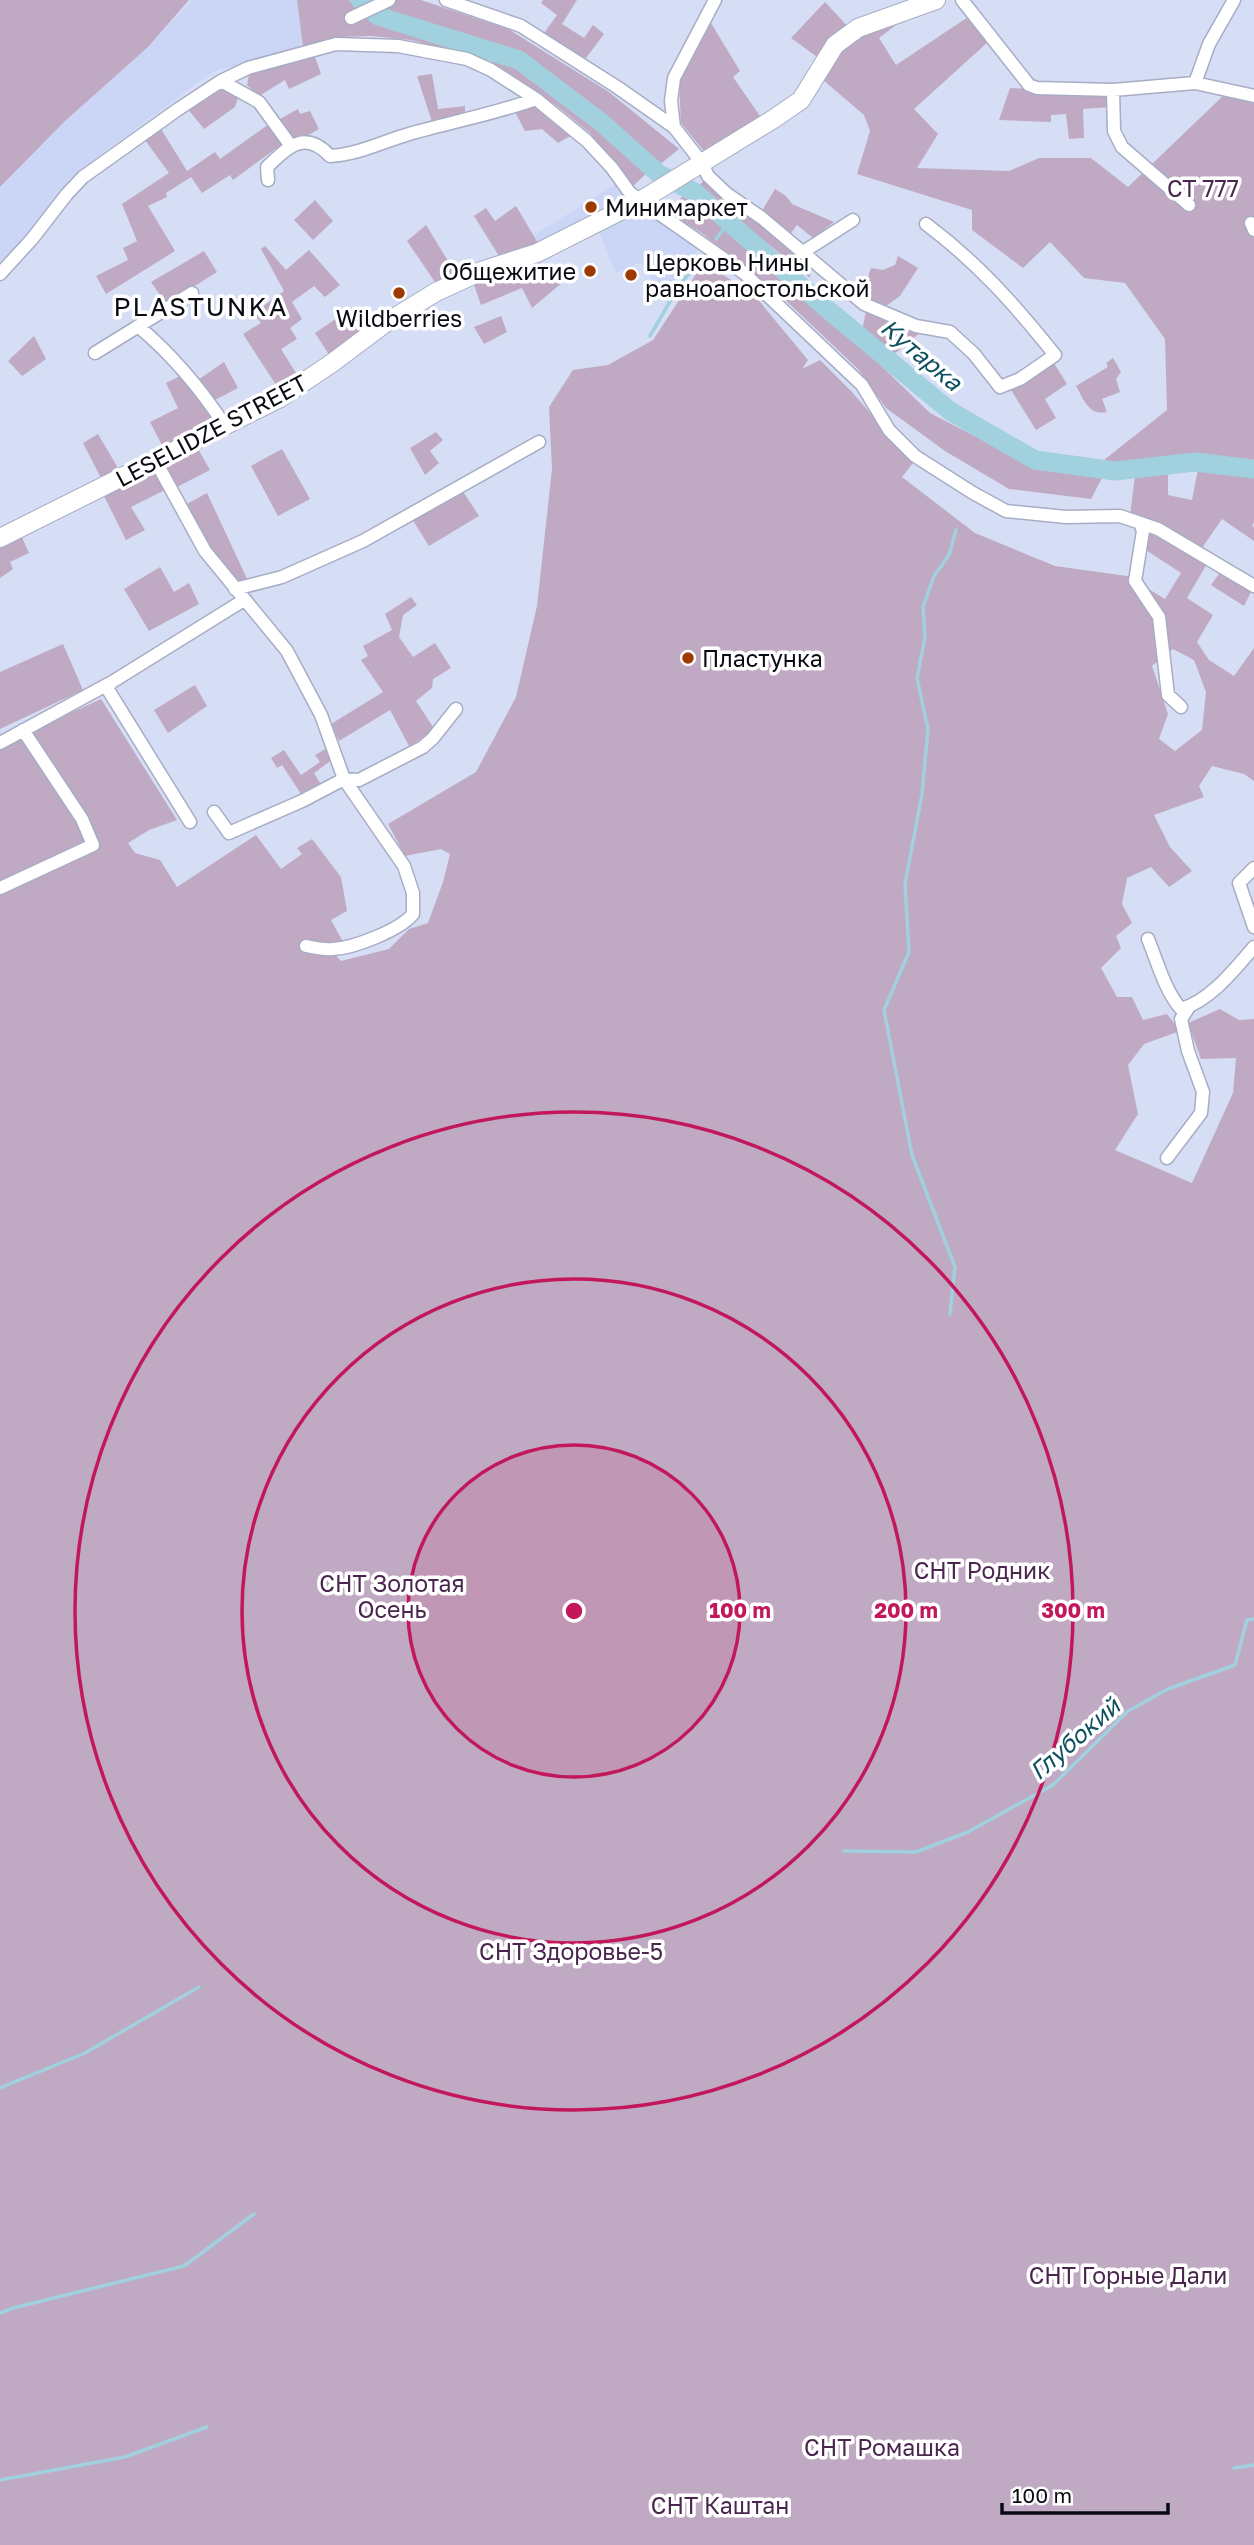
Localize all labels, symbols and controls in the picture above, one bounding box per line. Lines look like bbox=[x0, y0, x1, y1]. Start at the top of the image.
park label: СТ 777 bbox=[1167, 174, 1239, 202]
place label: Минимаркет bbox=[605, 193, 748, 221]
marker: Минимаркет bbox=[583, 199, 599, 215]
place label: Церковь Нины равноапостольской bbox=[645, 248, 870, 302]
place label: Общежитие bbox=[442, 257, 576, 285]
marker: Общежитие bbox=[582, 263, 598, 279]
marker: Церковь Нины равноапостольской bbox=[623, 267, 639, 283]
marker: Wildberries bbox=[391, 285, 407, 301]
district label: PLASTUNKA bbox=[114, 291, 288, 322]
place label: Wildberries bbox=[336, 304, 462, 332]
water label: Кутарка bbox=[875, 312, 969, 398]
street label: LESELIDZE STREET bbox=[111, 368, 311, 492]
place label: Пластунка bbox=[702, 644, 823, 672]
marker: Пластунка bbox=[680, 650, 696, 666]
park label: СНТ Родник bbox=[914, 1556, 1050, 1584]
park label: СНТ Золотая Осень bbox=[319, 1569, 465, 1623]
text: 100 m bbox=[709, 1597, 771, 1623]
text: 200 m bbox=[874, 1597, 938, 1623]
text: 300 m bbox=[1041, 1597, 1105, 1623]
centre of rings bbox=[562, 1599, 586, 1623]
water label: Глубокий bbox=[1023, 1690, 1127, 1786]
park label: СНТ Здоровье-5 bbox=[479, 1937, 663, 1965]
park label: СНТ Горные Дали bbox=[1029, 2261, 1227, 2289]
park label: СНТ Ромашка bbox=[804, 2433, 960, 2461]
scale bar bbox=[1002, 2472, 1168, 2516]
text: 100 m bbox=[1012, 2482, 1072, 2508]
park label: СНТ Каштан bbox=[651, 2491, 789, 2519]

